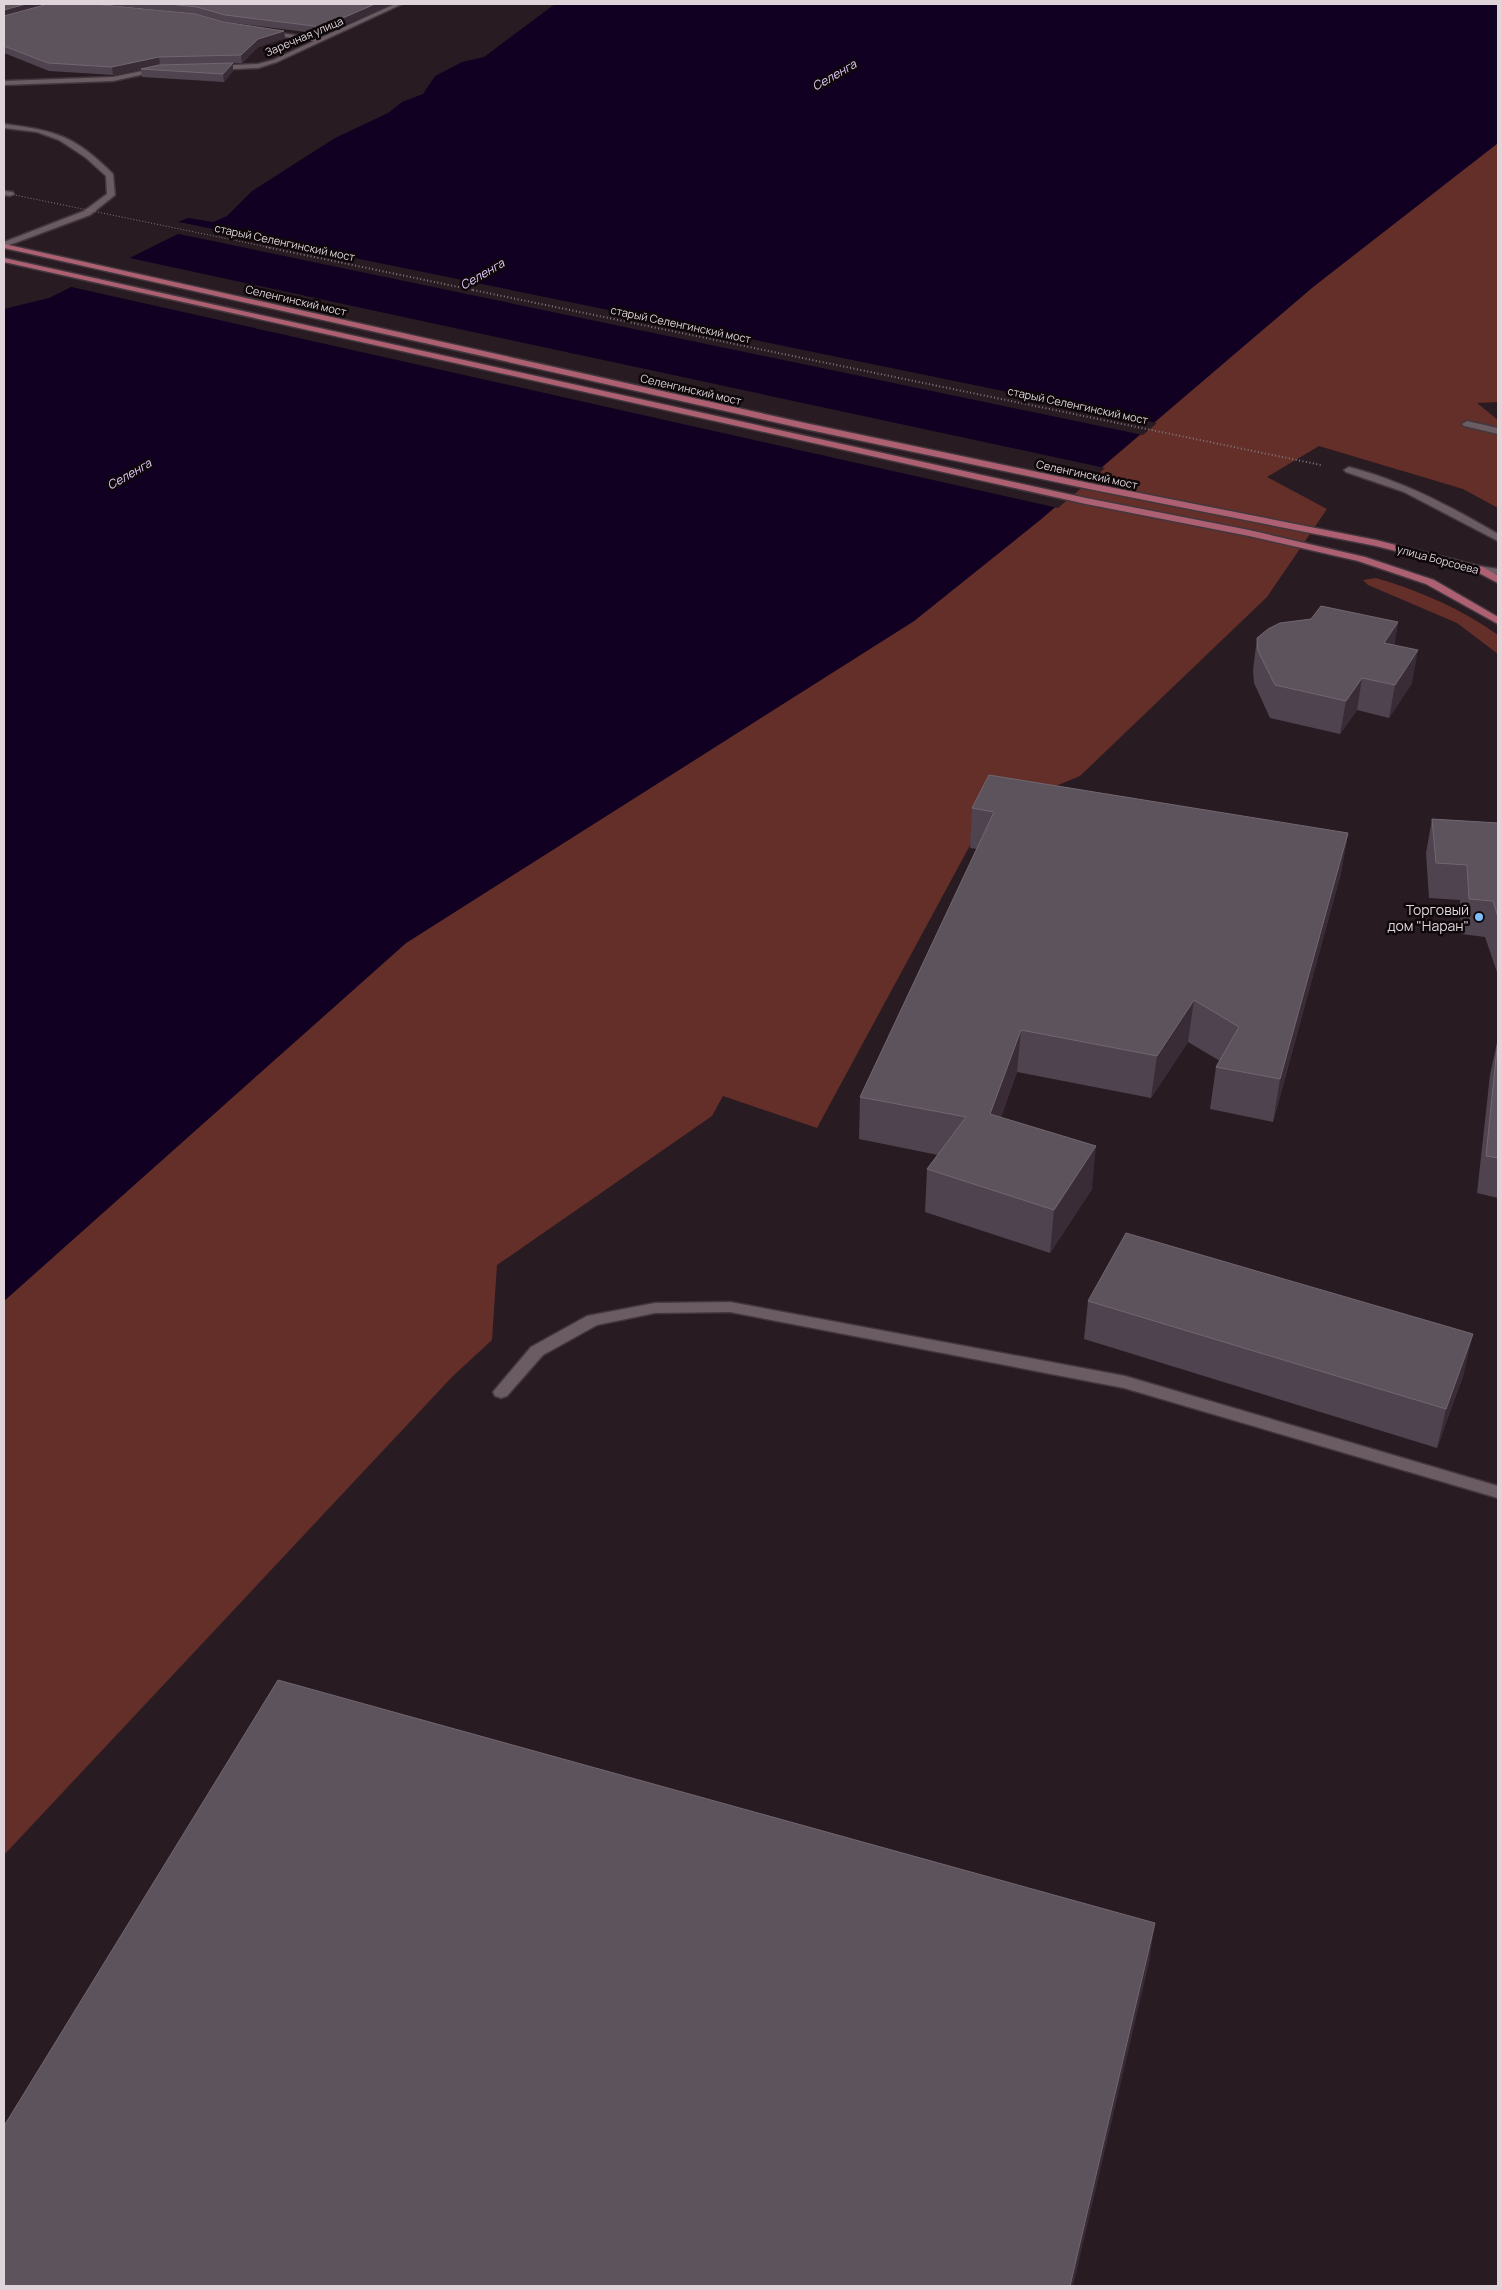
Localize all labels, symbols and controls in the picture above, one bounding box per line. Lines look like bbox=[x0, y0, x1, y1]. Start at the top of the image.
street label: Заречная улица bbox=[263, 13, 345, 59]
water label: Селенга bbox=[809, 55, 860, 95]
street label: старый Селенгинский мост bbox=[213, 220, 357, 264]
water label: Селенга bbox=[457, 254, 508, 294]
street label: Селенгинский мост bbox=[244, 281, 348, 319]
street label: старый Селенгинский мост bbox=[609, 302, 753, 346]
street label: Селенгинский мост bbox=[639, 370, 743, 408]
street label: старый Селенгинский мост bbox=[1006, 383, 1150, 427]
water label: Селенга bbox=[104, 454, 155, 494]
street label: Селенгинский мост bbox=[1035, 456, 1140, 492]
street label: улица Борсоева bbox=[1396, 541, 1480, 577]
place label: Торговый дом "Наран" bbox=[1387, 900, 1469, 935]
marker: Торговый дом "Наран" bbox=[1473, 911, 1485, 923]

